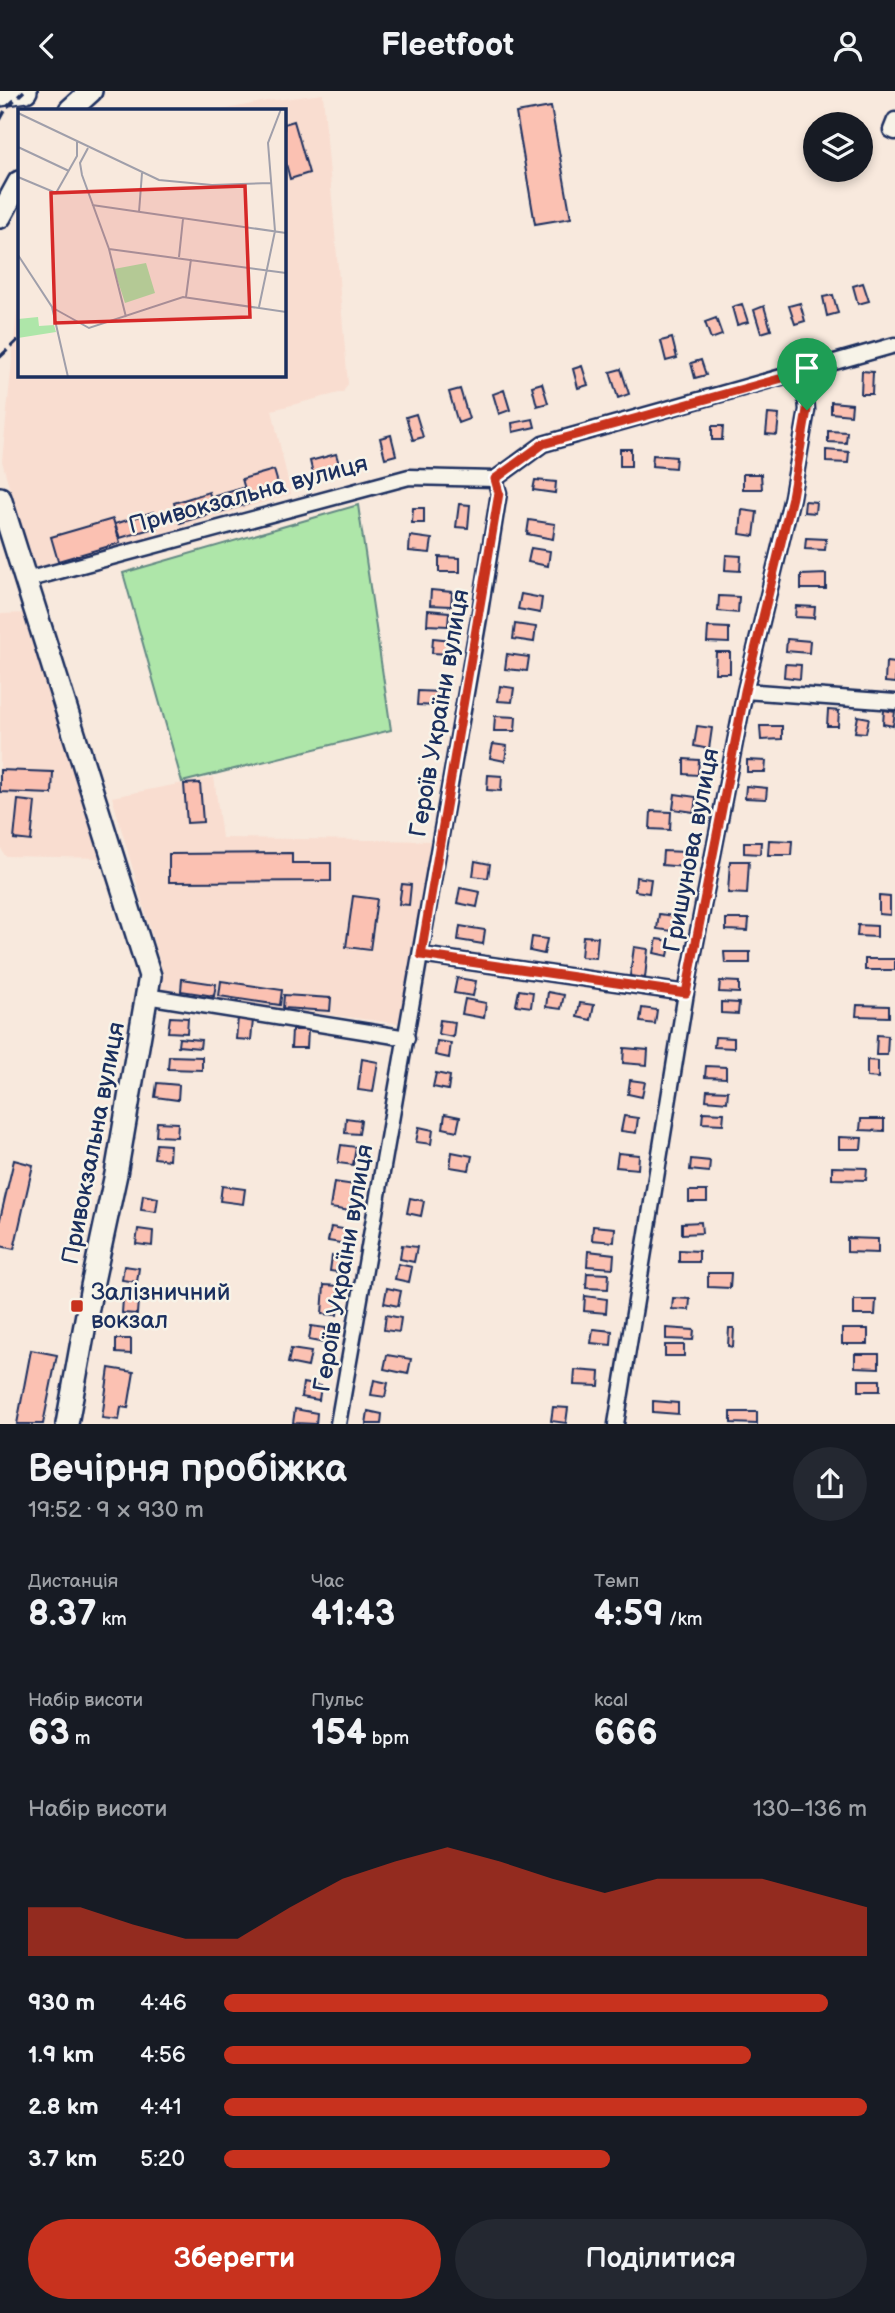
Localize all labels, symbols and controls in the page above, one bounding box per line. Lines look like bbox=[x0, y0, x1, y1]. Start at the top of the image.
text: Fleetfoot bbox=[381, 26, 514, 65]
icon: back bbox=[28, 27, 66, 65]
icon: person bbox=[829, 27, 867, 65]
inset map bbox=[18, 109, 285, 376]
map controls bbox=[803, 112, 873, 182]
button: layers bbox=[803, 112, 873, 182]
pin bbox=[777, 338, 837, 410]
icon: arrive bbox=[788, 349, 826, 387]
street label: Привокзальна вулиця bbox=[125, 449, 371, 540]
street label: Героїв України вулиця bbox=[403, 587, 476, 839]
street label: Гришунова вулиця bbox=[657, 746, 725, 955]
street label: Привокзальна вулиця bbox=[56, 1019, 131, 1267]
street label: Героїв України вулиця bbox=[307, 1142, 380, 1394]
place label: Залізничний вокзал bbox=[91, 1278, 230, 1335]
marker: Залізничний вокзал bbox=[69, 1298, 85, 1314]
text: Вечірня пробіжка bbox=[28, 1447, 347, 1492]
button: share bbox=[793, 1447, 867, 1521]
text: 19:52 · 9 × 930 m bbox=[28, 1496, 204, 1524]
text: Дистанція bbox=[28, 1570, 118, 1593]
text: Час bbox=[311, 1570, 344, 1593]
text: Темп bbox=[594, 1570, 639, 1593]
text: 8.37 bbox=[28, 1593, 97, 1636]
text: 41:43 bbox=[311, 1593, 395, 1636]
text: 4:59 bbox=[594, 1593, 664, 1636]
text: km bbox=[97, 1608, 127, 1631]
text: /km bbox=[664, 1608, 702, 1631]
text: Набір висоти bbox=[28, 1689, 143, 1712]
text: Пульс bbox=[311, 1689, 364, 1712]
text: kcal bbox=[594, 1689, 628, 1712]
text: 63 bbox=[28, 1712, 70, 1755]
text: 154 bbox=[311, 1712, 367, 1755]
text: 666 bbox=[594, 1712, 658, 1755]
text: m bbox=[70, 1727, 91, 1750]
text: bpm bbox=[367, 1727, 409, 1750]
text: Набір висоти bbox=[28, 1795, 167, 1823]
text: 130–136 m bbox=[753, 1795, 867, 1823]
text: 930 m bbox=[28, 1989, 95, 2017]
text: 4:46 bbox=[140, 1989, 187, 2017]
text: 1.9 km bbox=[28, 2041, 94, 2069]
text: 4:56 bbox=[140, 2041, 186, 2069]
text: 2.8 km bbox=[28, 2093, 99, 2121]
text: 4:41 bbox=[140, 2093, 182, 2121]
text: 3.7 km bbox=[28, 2145, 97, 2173]
text: 5:20 bbox=[140, 2145, 185, 2173]
button: Зберегти bbox=[28, 2219, 441, 2299]
button: Поділитися bbox=[455, 2219, 867, 2299]

